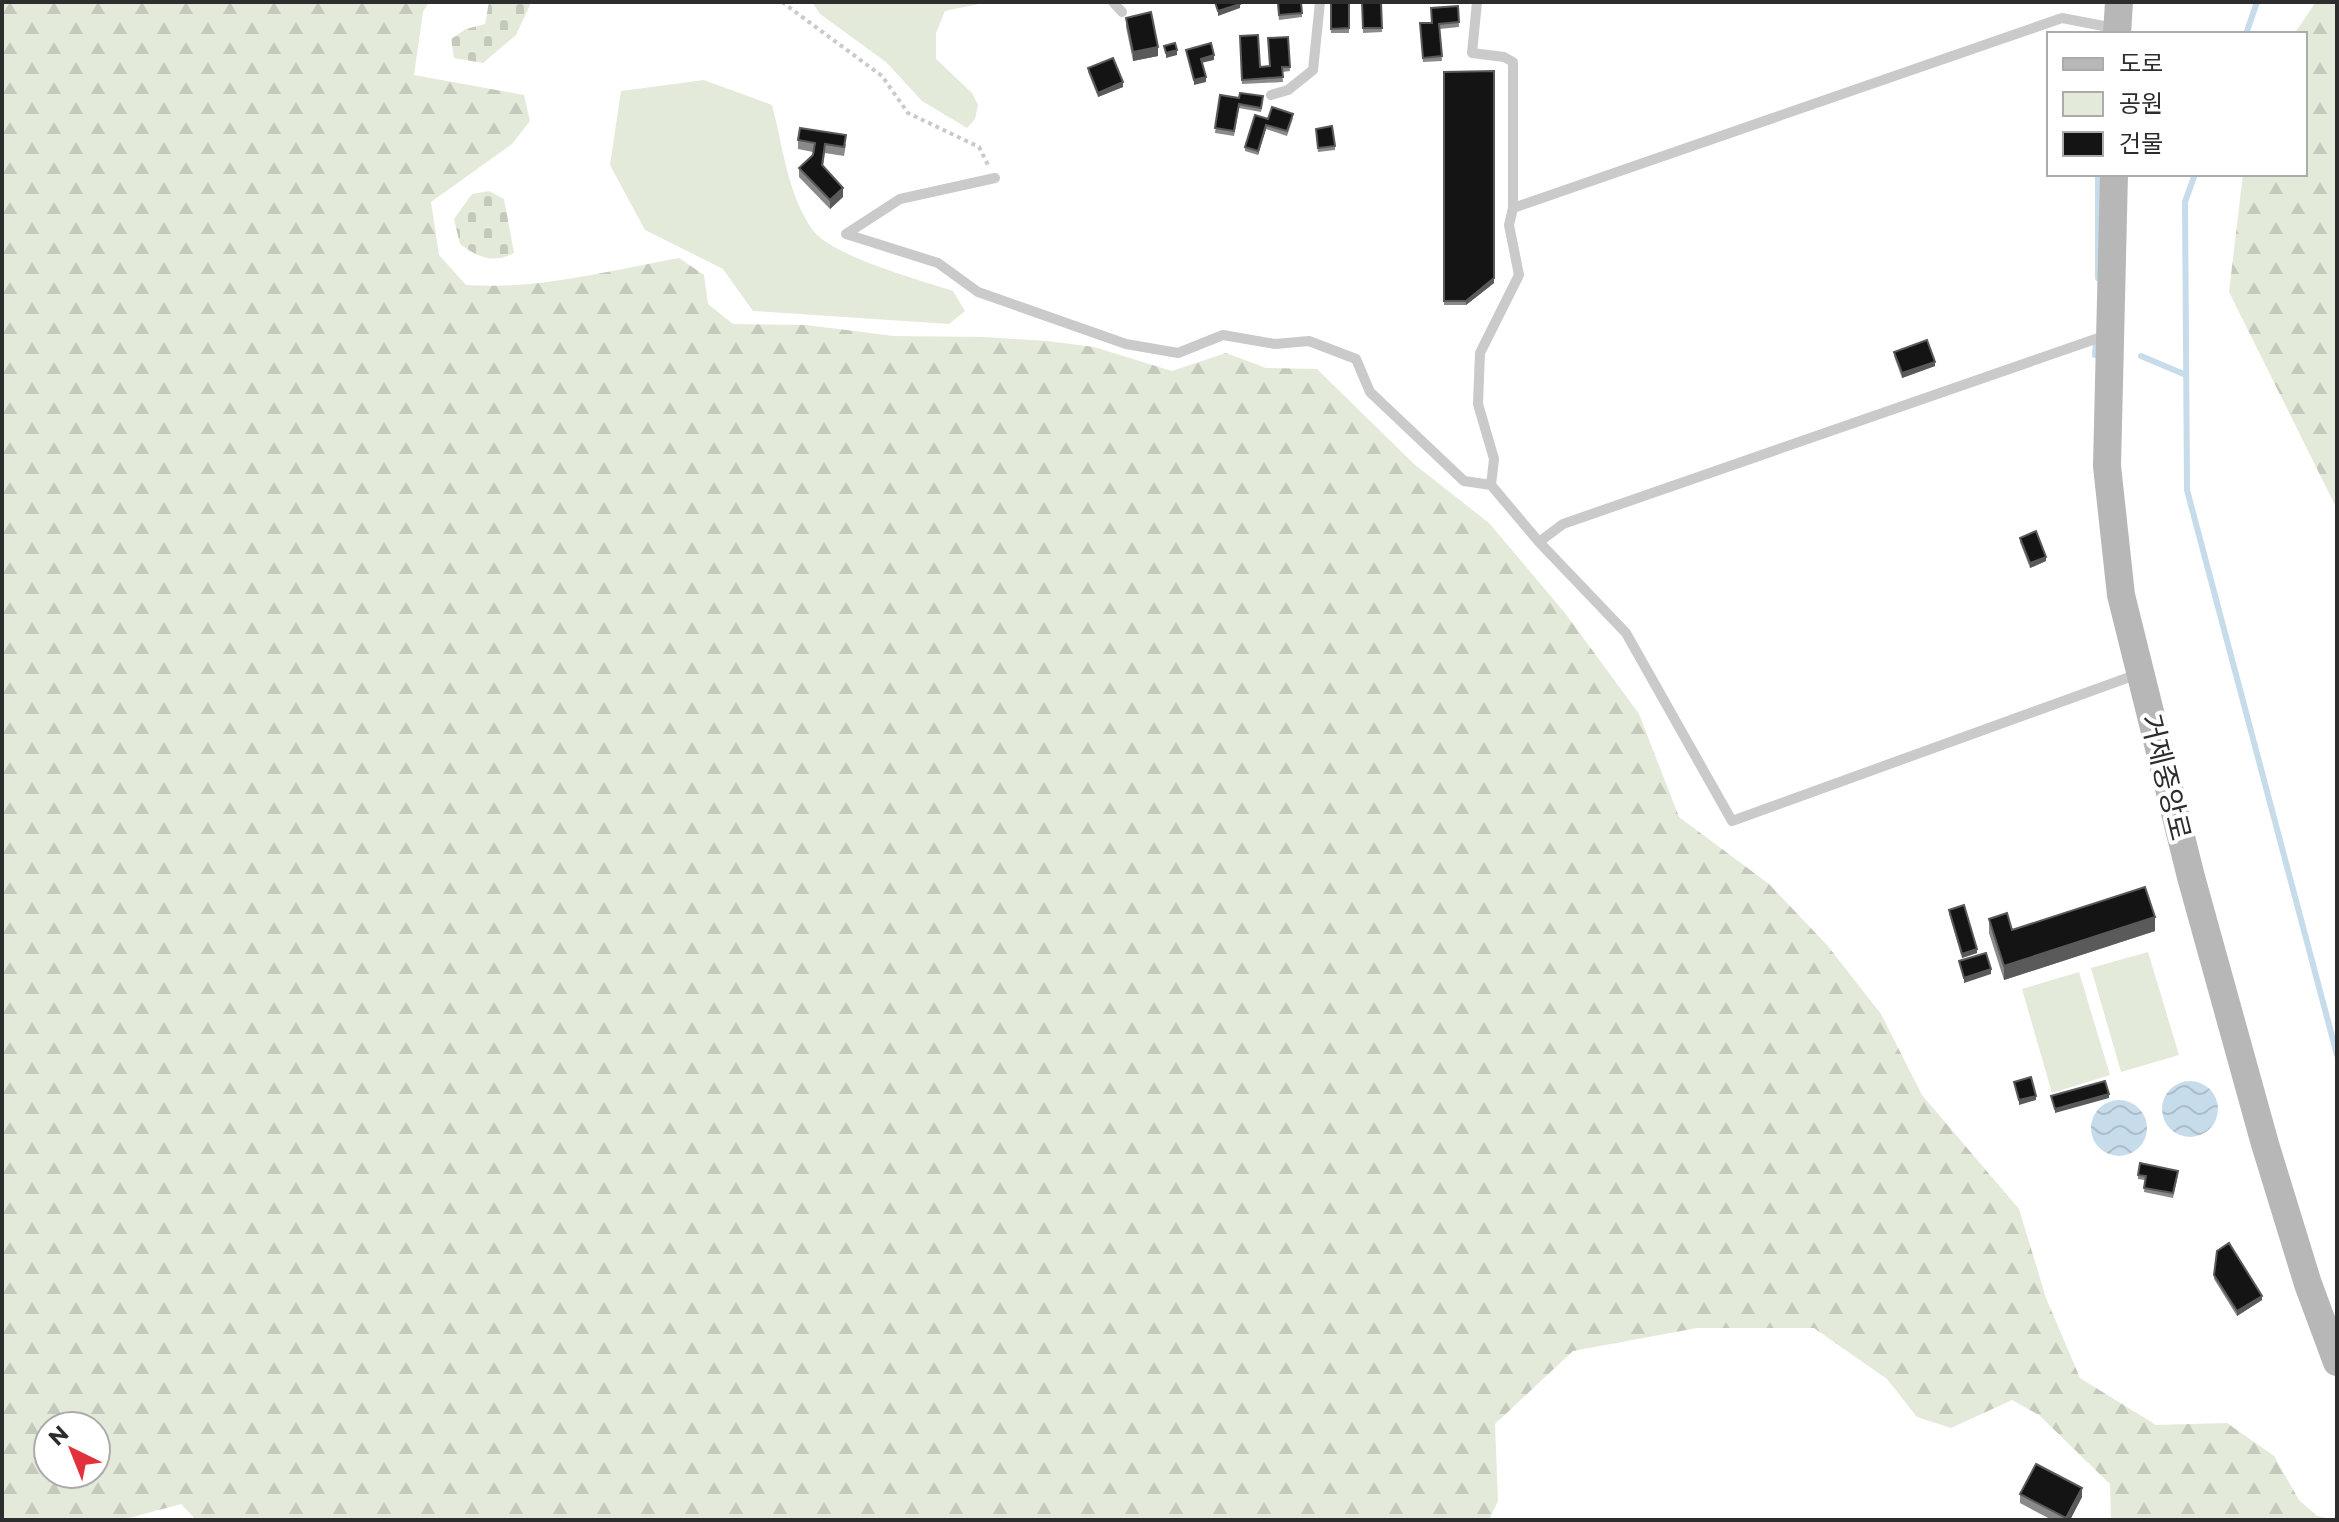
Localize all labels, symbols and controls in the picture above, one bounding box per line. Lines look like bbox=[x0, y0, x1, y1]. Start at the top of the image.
legend bbox=[2047, 32, 2307, 176]
text: 도로 bbox=[2119, 49, 2163, 78]
text: 공원 bbox=[2119, 89, 2163, 118]
text: 건물 bbox=[2119, 129, 2163, 158]
street label: 거제중앙로 bbox=[2134, 710, 2198, 844]
north arrow bbox=[32, 1410, 112, 1490]
text: N bbox=[43, 1420, 74, 1452]

